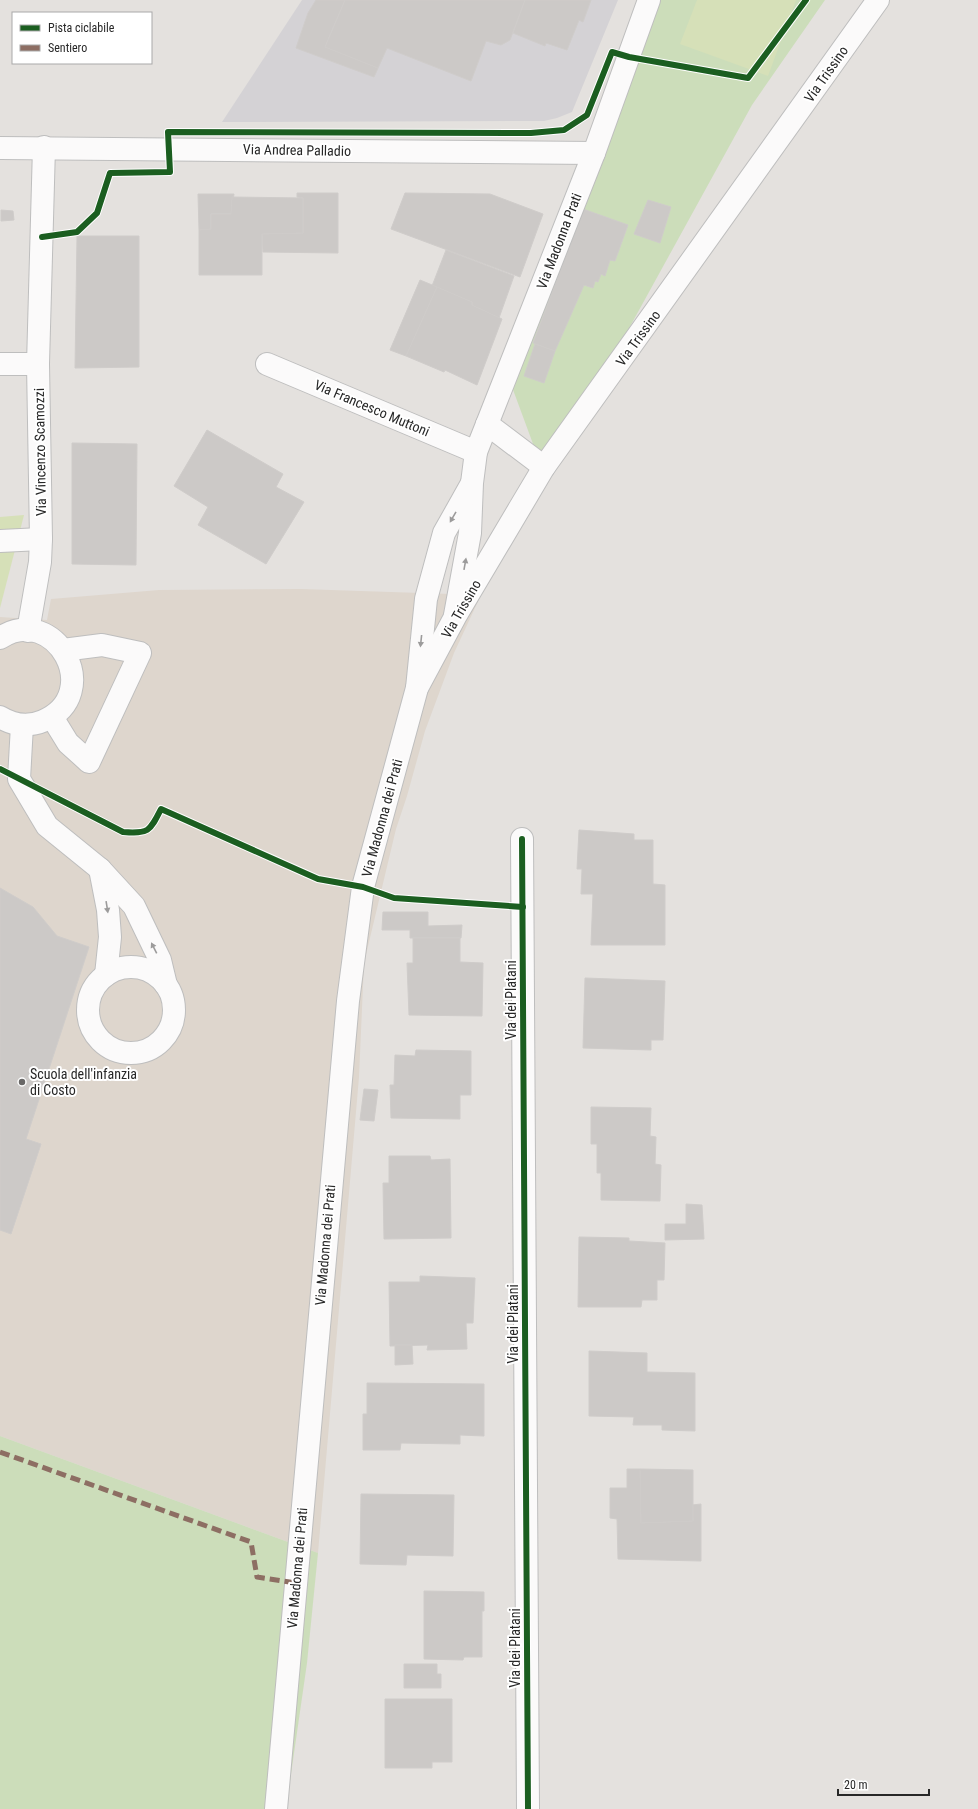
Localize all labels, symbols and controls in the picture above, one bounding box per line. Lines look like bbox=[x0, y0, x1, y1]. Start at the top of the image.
legend bbox=[12, 12, 152, 64]
text: Pista ciclabile bbox=[48, 21, 115, 35]
text: Sentiero bbox=[48, 41, 87, 55]
street label: Via Trissino bbox=[801, 43, 851, 105]
street label: Via Andrea Palladio bbox=[243, 141, 351, 159]
street label: Via Madonna Prati bbox=[533, 191, 585, 291]
street label: Via Trissino bbox=[612, 307, 664, 369]
street label: Via Francesco Muttoni bbox=[312, 376, 432, 440]
street label: Via Vincenzo Scamozzi bbox=[31, 388, 49, 516]
one-way arrow bbox=[449, 511, 456, 522]
one-way arrow bbox=[462, 558, 468, 571]
street label: Via Trissino bbox=[438, 577, 484, 641]
one-way arrow bbox=[418, 635, 425, 647]
street label: Via Madonna dei Prati bbox=[359, 757, 405, 879]
one-way arrow bbox=[104, 901, 110, 913]
one-way arrow bbox=[151, 942, 157, 954]
street label: Via dei Platani bbox=[503, 960, 519, 1040]
place label: Scuola dell'infanzia di Costo bbox=[30, 1066, 137, 1098]
marker: Scuola dell'infanzia di Costo bbox=[17, 1077, 27, 1087]
street label: Via Madonna dei Prati bbox=[312, 1184, 338, 1306]
street label: Via dei Platani bbox=[505, 1284, 521, 1364]
street label: Via Madonna dei Prati bbox=[284, 1507, 310, 1629]
street label: Via dei Platani bbox=[507, 1608, 523, 1688]
scale bar bbox=[838, 1771, 929, 1797]
text: 20 m bbox=[844, 1778, 868, 1792]

